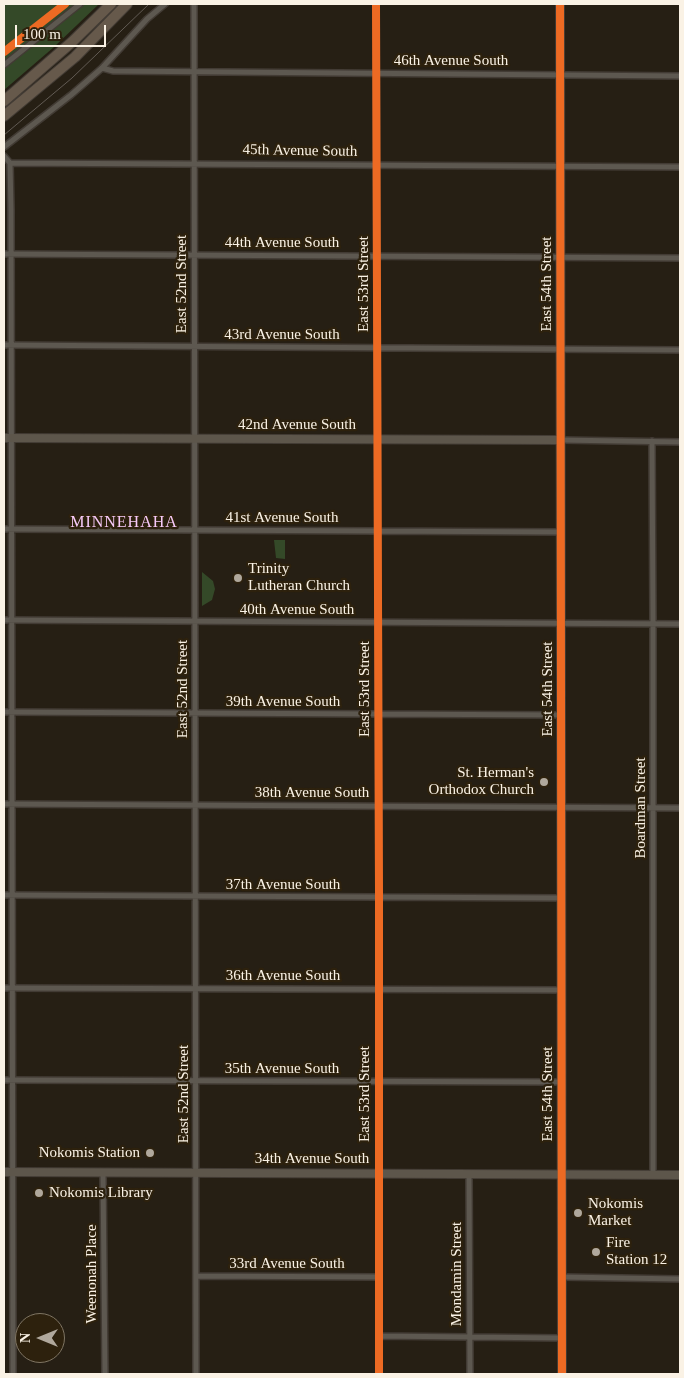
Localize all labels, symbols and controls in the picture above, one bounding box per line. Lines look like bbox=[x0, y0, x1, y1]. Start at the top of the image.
scale bar bbox=[18, 15, 109, 47]
text: 100 m bbox=[23, 26, 61, 42]
street label: 46th Avenue South bbox=[394, 52, 508, 70]
street label: 45th Avenue South bbox=[242, 141, 358, 161]
street label: 44th Avenue South bbox=[225, 234, 339, 252]
street label: East 52nd Street bbox=[173, 235, 191, 333]
street label: East 53rd Street bbox=[355, 236, 373, 332]
street label: East 54th Street bbox=[538, 237, 556, 331]
street label: 43rd Avenue South bbox=[224, 326, 340, 344]
street label: 42nd Avenue South bbox=[238, 416, 356, 434]
street label: 41st Avenue South bbox=[225, 509, 339, 527]
district label: MINNEHAHA bbox=[69, 513, 179, 533]
place label: Trinity Lutheran Church bbox=[248, 560, 350, 595]
marker: Trinity Lutheran Church bbox=[232, 572, 244, 584]
street label: 40th Avenue South bbox=[240, 601, 354, 619]
street label: East 52nd Street bbox=[174, 640, 192, 738]
street label: East 53rd Street bbox=[356, 641, 374, 737]
street label: East 54th Street bbox=[539, 642, 557, 736]
street label: 39th Avenue South bbox=[226, 693, 340, 711]
street label: Boardman Street bbox=[632, 757, 650, 859]
place label: St. Herman's Orthodox Church bbox=[429, 764, 534, 799]
marker: St. Herman's Orthodox Church bbox=[538, 776, 550, 788]
street label: 38th Avenue South bbox=[255, 784, 369, 802]
street label: 37th Avenue South bbox=[226, 876, 340, 894]
street label: 36th Avenue South bbox=[226, 967, 340, 985]
street label: East 52nd Street bbox=[175, 1045, 193, 1143]
street label: East 53rd Street bbox=[356, 1046, 374, 1142]
street label: East 54th Street bbox=[539, 1047, 557, 1141]
street label: 35th Avenue South bbox=[225, 1060, 339, 1078]
place label: Nokomis Station bbox=[39, 1144, 140, 1162]
marker: Nokomis Station bbox=[144, 1147, 156, 1159]
street label: 34th Avenue South bbox=[255, 1150, 369, 1168]
place label: Nokomis Library bbox=[49, 1184, 153, 1202]
marker: Nokomis Library bbox=[33, 1187, 45, 1199]
place label: Nokomis Market bbox=[588, 1195, 643, 1230]
marker: Nokomis Market bbox=[572, 1207, 584, 1219]
street label: Mondamin Street bbox=[448, 1222, 466, 1326]
street label: Weenonah Place bbox=[83, 1224, 101, 1324]
place label: Fire Station 12 bbox=[606, 1234, 667, 1269]
marker: Fire Station 12 bbox=[590, 1246, 602, 1258]
street label: 33rd Avenue South bbox=[229, 1255, 345, 1273]
north arrow bbox=[15, 1313, 65, 1363]
text: N bbox=[18, 1333, 33, 1343]

